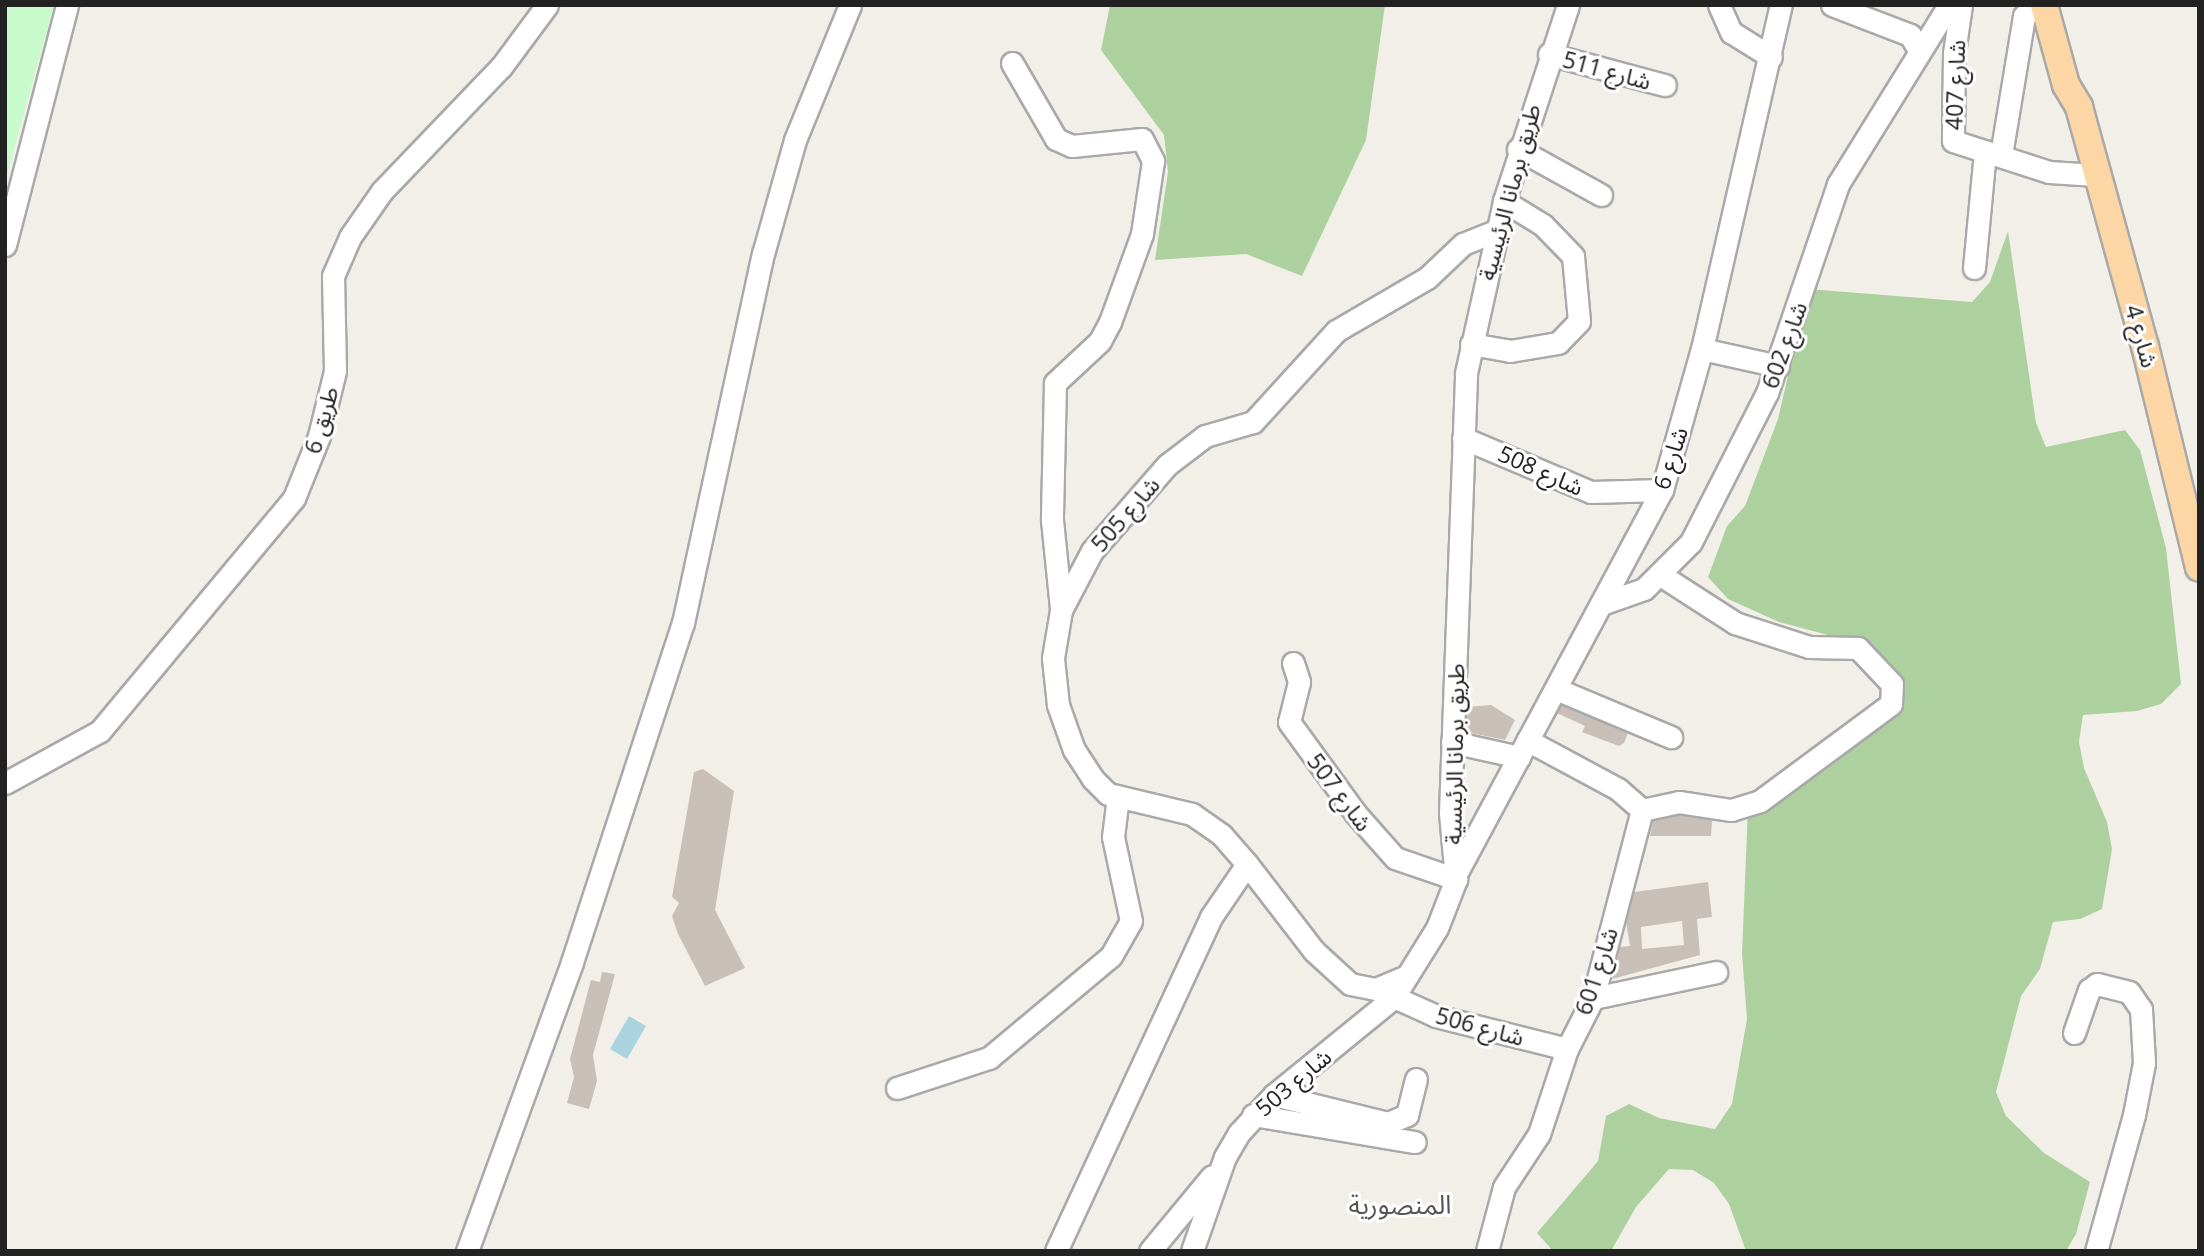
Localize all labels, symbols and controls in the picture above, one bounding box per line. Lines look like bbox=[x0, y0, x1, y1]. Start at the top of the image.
street label: شارع 407 bbox=[1940, 39, 1970, 131]
street label: شارع 511 bbox=[1560, 45, 1654, 95]
street label: طريق برمانا الرئيسية bbox=[1472, 101, 1546, 283]
street label: شارع 602 bbox=[1756, 298, 1812, 392]
street label: شارع 4 bbox=[2120, 301, 2164, 371]
street label: طريق 6 bbox=[298, 383, 344, 457]
street label: شارع 6 bbox=[1647, 423, 1693, 493]
street label: شارع 508 bbox=[1494, 439, 1588, 501]
street label: شارع 505 bbox=[1085, 471, 1165, 557]
street label: طريق برمانا الرئيسية bbox=[1439, 663, 1469, 845]
street label: شارع 507 bbox=[1302, 748, 1378, 836]
street label: شارع 601 bbox=[1569, 924, 1623, 1018]
street label: شارع 506 bbox=[1433, 1001, 1527, 1051]
street label: شارع 503 bbox=[1250, 1042, 1336, 1122]
district label: المنصورية bbox=[1348, 1189, 1452, 1221]

